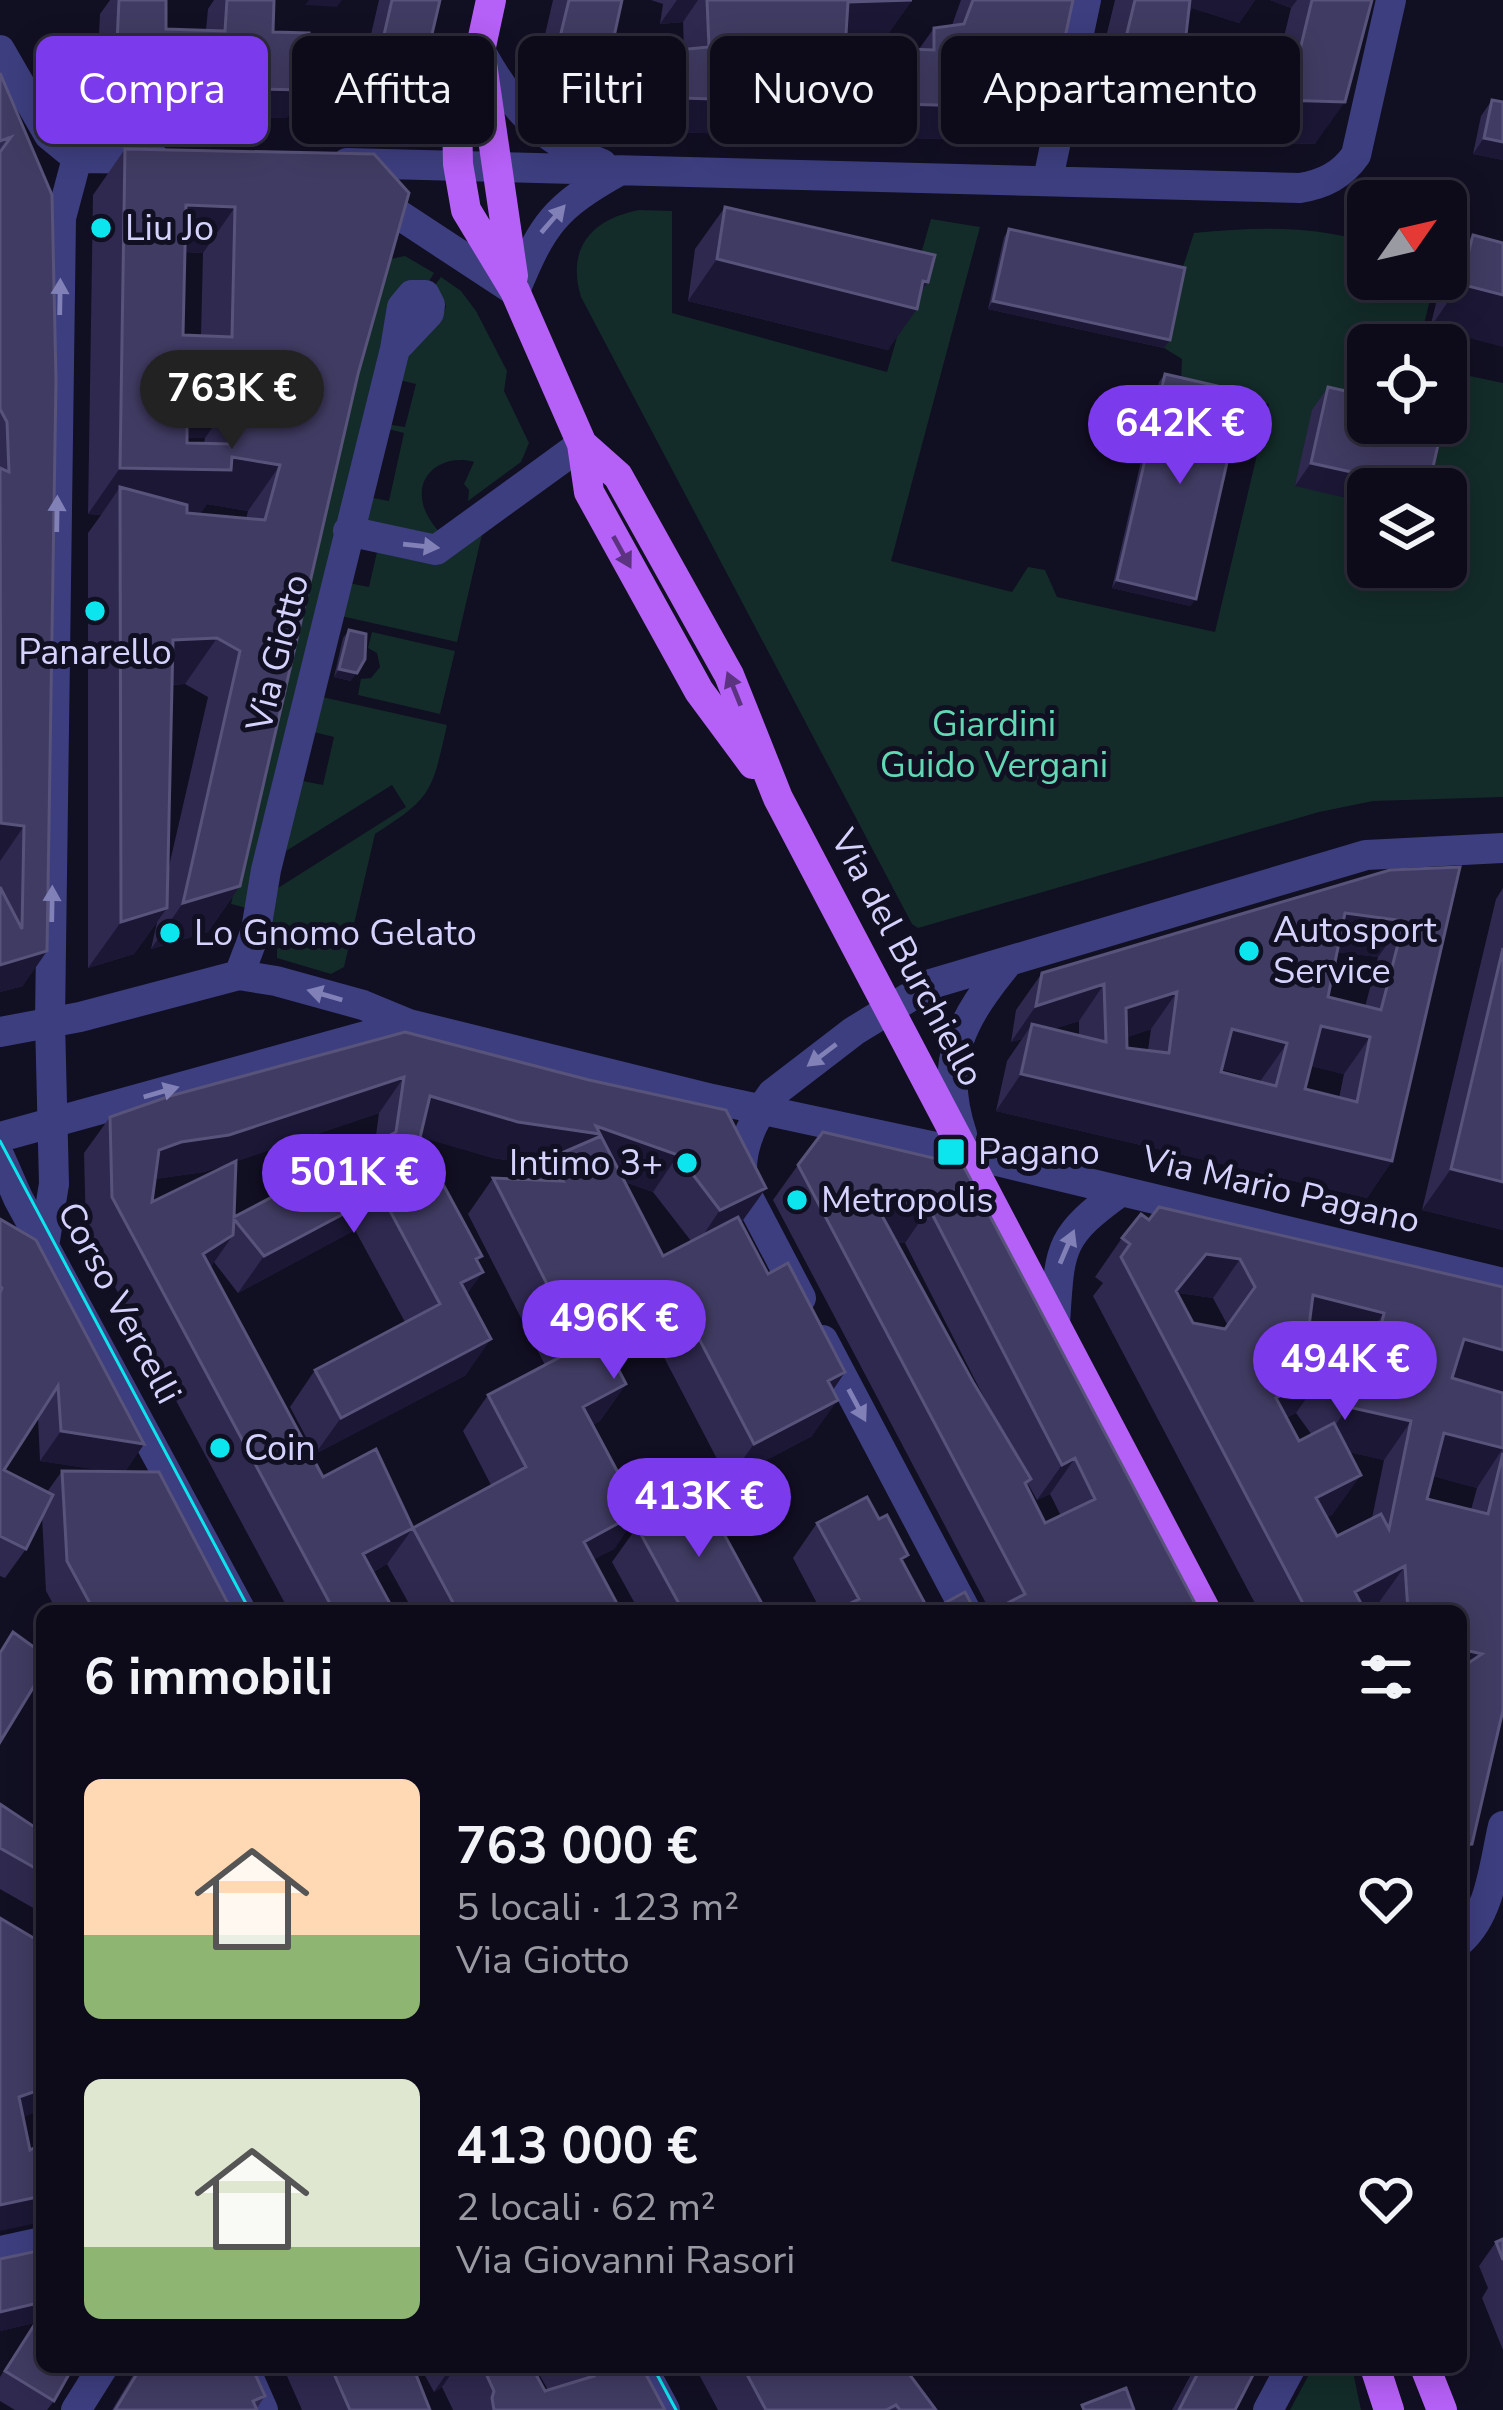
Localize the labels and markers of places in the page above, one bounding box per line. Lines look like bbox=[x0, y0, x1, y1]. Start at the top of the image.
place label: Liu Jo bbox=[125, 204, 214, 253]
marker: Liu Jo bbox=[88, 215, 114, 241]
pin: 763K € bbox=[134, 350, 330, 452]
pin: 642K € bbox=[1082, 385, 1278, 487]
marker: Panarello bbox=[82, 598, 108, 624]
place label: Panarello bbox=[18, 628, 172, 677]
place label: Autosport Service bbox=[1273, 906, 1437, 996]
place label: Lo Gnomo Gelato bbox=[194, 909, 477, 958]
marker: Lo Gnomo Gelato bbox=[157, 920, 183, 946]
marker: Autosport Service bbox=[1236, 938, 1262, 964]
place label: Pagano bbox=[978, 1128, 1100, 1177]
pin: 501K € bbox=[256, 1134, 452, 1236]
marker: Pagano bbox=[935, 1136, 967, 1168]
place label: Intimo 3+ bbox=[509, 1139, 663, 1188]
marker: Intimo 3+ bbox=[674, 1150, 700, 1176]
place label: Metropolis bbox=[821, 1176, 994, 1225]
marker: Metropolis bbox=[784, 1187, 810, 1213]
pin: 496K € bbox=[516, 1280, 712, 1382]
pin: 494K € bbox=[1247, 1321, 1443, 1423]
place label: Coin bbox=[244, 1424, 316, 1473]
marker: Coin bbox=[207, 1435, 233, 1461]
pin: 413K € bbox=[601, 1458, 797, 1560]

